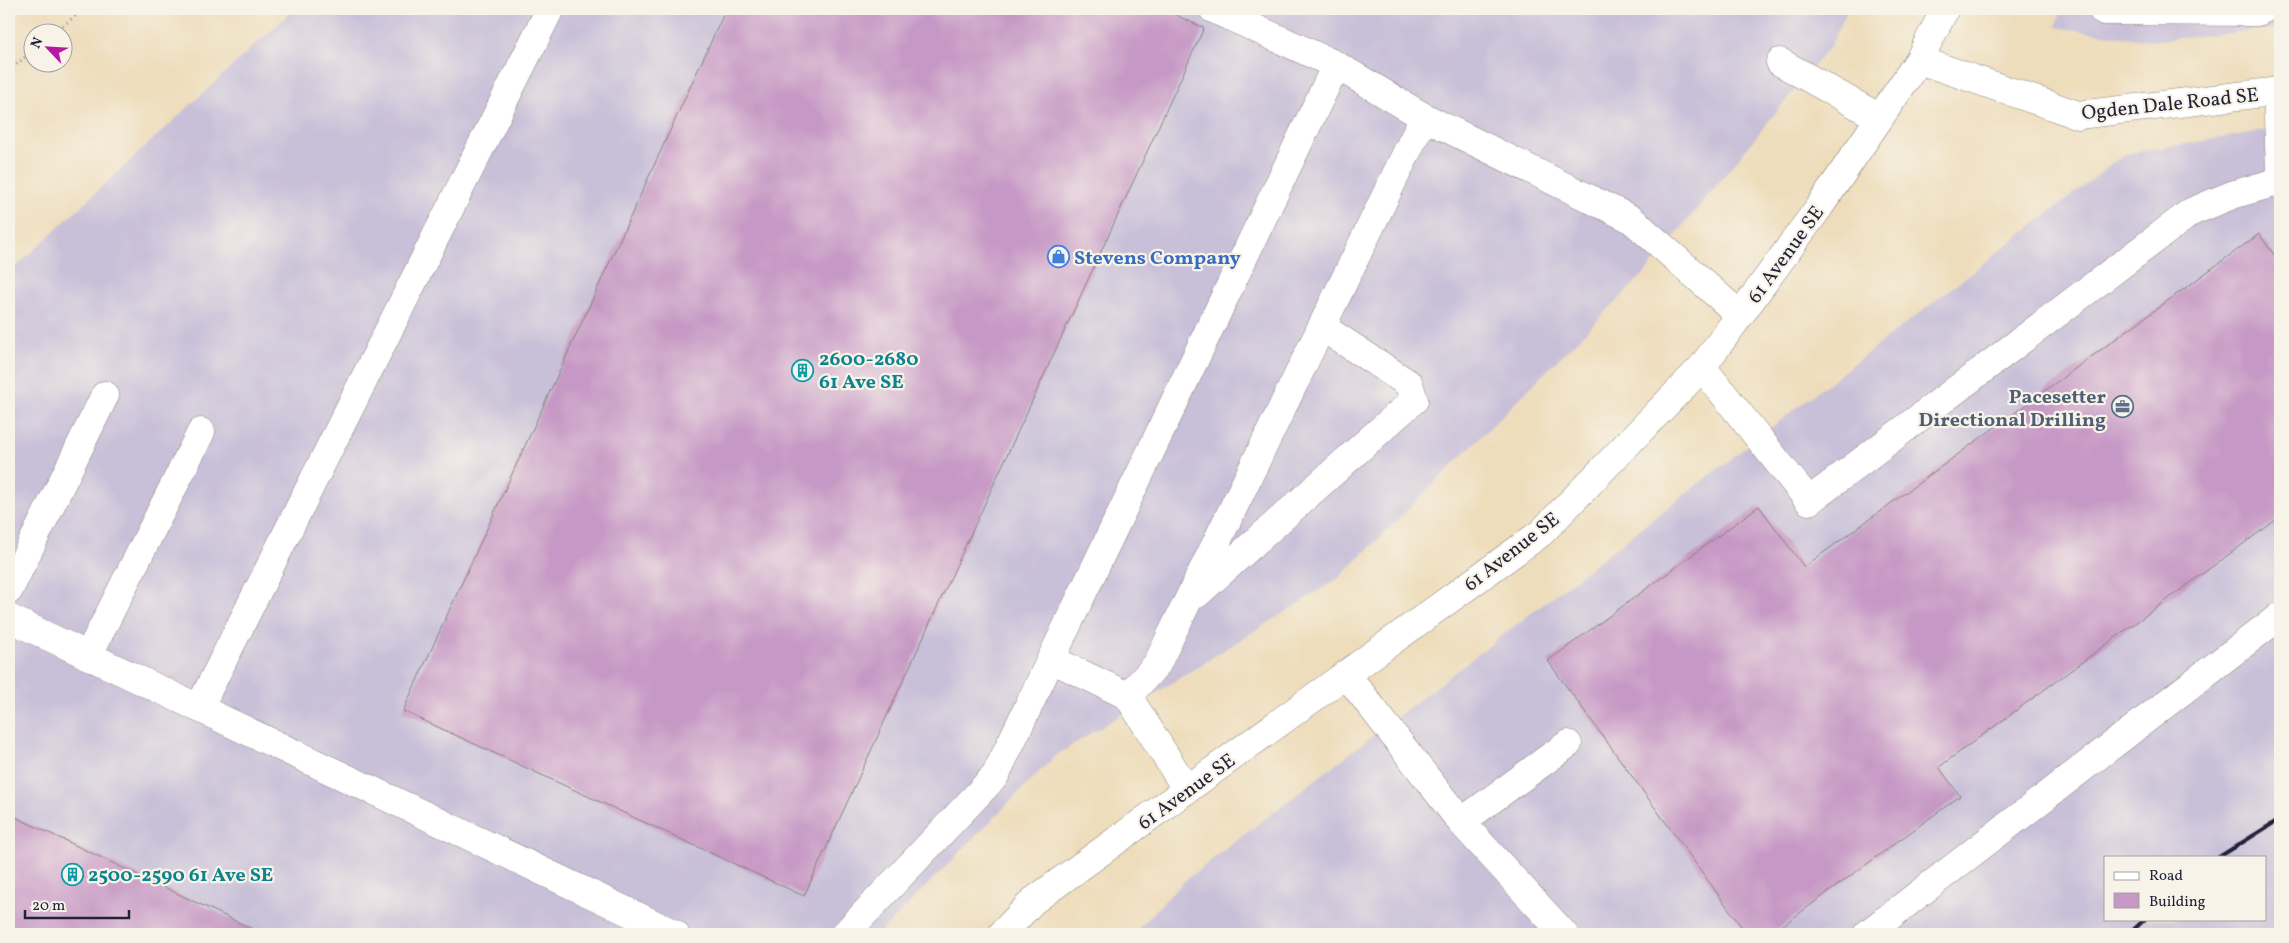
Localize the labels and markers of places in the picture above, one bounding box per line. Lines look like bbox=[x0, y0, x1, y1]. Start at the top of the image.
shop icon: Stevens Company bbox=[1046, 245, 1070, 269]
place label: Stevens Company bbox=[1074, 245, 1241, 273]
place label: 2600-2680 61 Ave SE bbox=[819, 346, 918, 397]
building icon: 2600-2680 61 Ave SE bbox=[791, 358, 815, 382]
place label: Pacesetter Directional Drilling bbox=[1919, 384, 2106, 435]
office icon: Pacesetter Directional Drilling bbox=[2110, 395, 2134, 419]
building icon: 2500-2590 61 Ave SE bbox=[60, 862, 84, 886]
place label: 2500-2590 61 Ave SE bbox=[88, 862, 273, 890]

